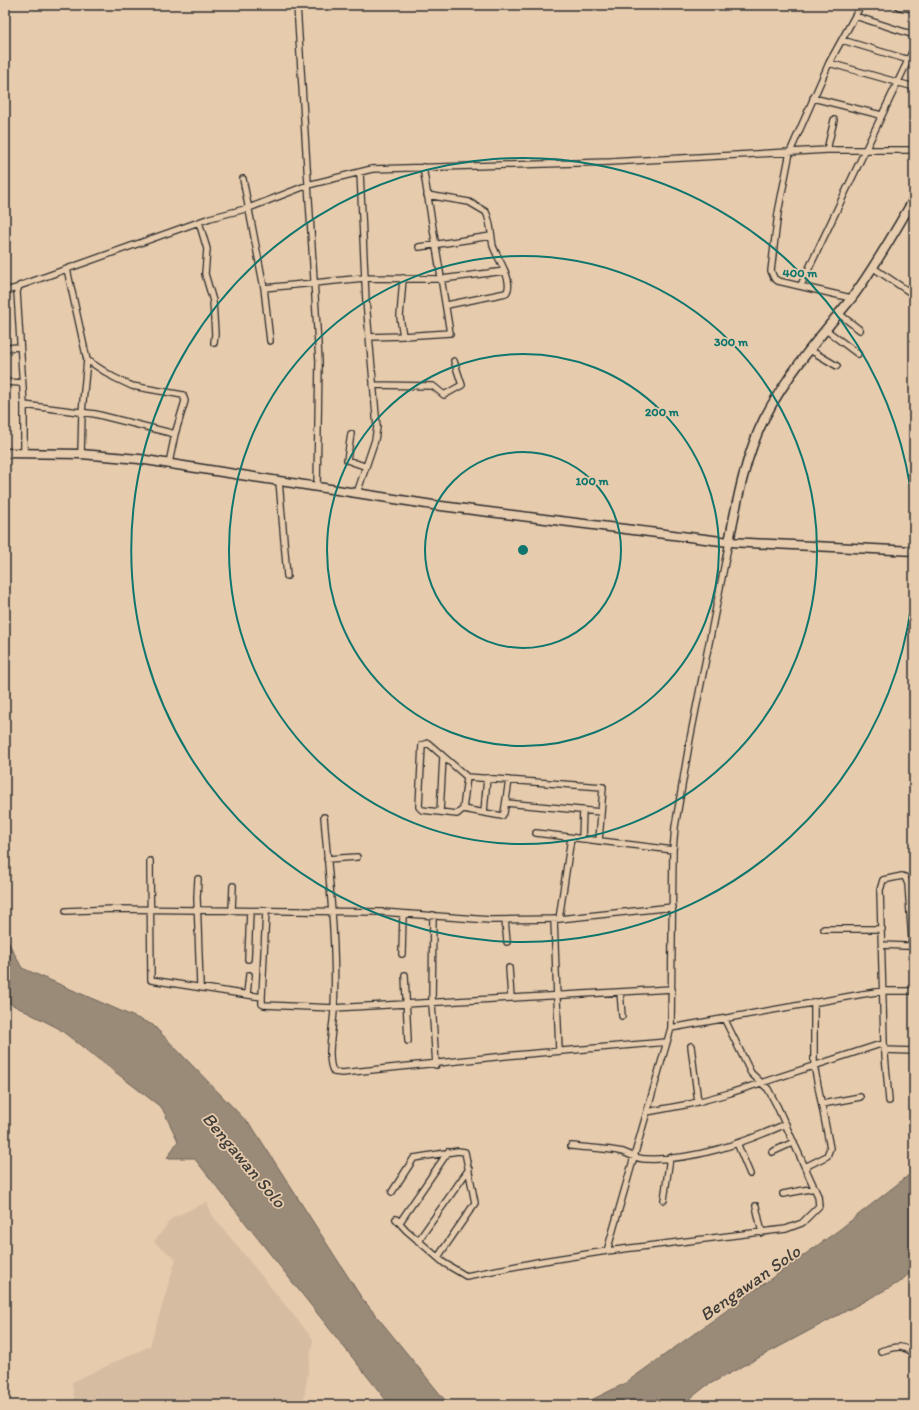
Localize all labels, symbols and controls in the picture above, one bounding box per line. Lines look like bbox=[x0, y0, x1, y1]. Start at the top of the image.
text: 400 m bbox=[783, 266, 818, 280]
text: 300 m bbox=[714, 335, 749, 349]
text: 200 m bbox=[645, 405, 680, 419]
text: 100 m bbox=[575, 474, 609, 488]
centre of rings bbox=[516, 543, 530, 557]
water label: Bengawan Solo bbox=[198, 1108, 291, 1213]
water label: Bengawan Solo bbox=[695, 1240, 805, 1326]

